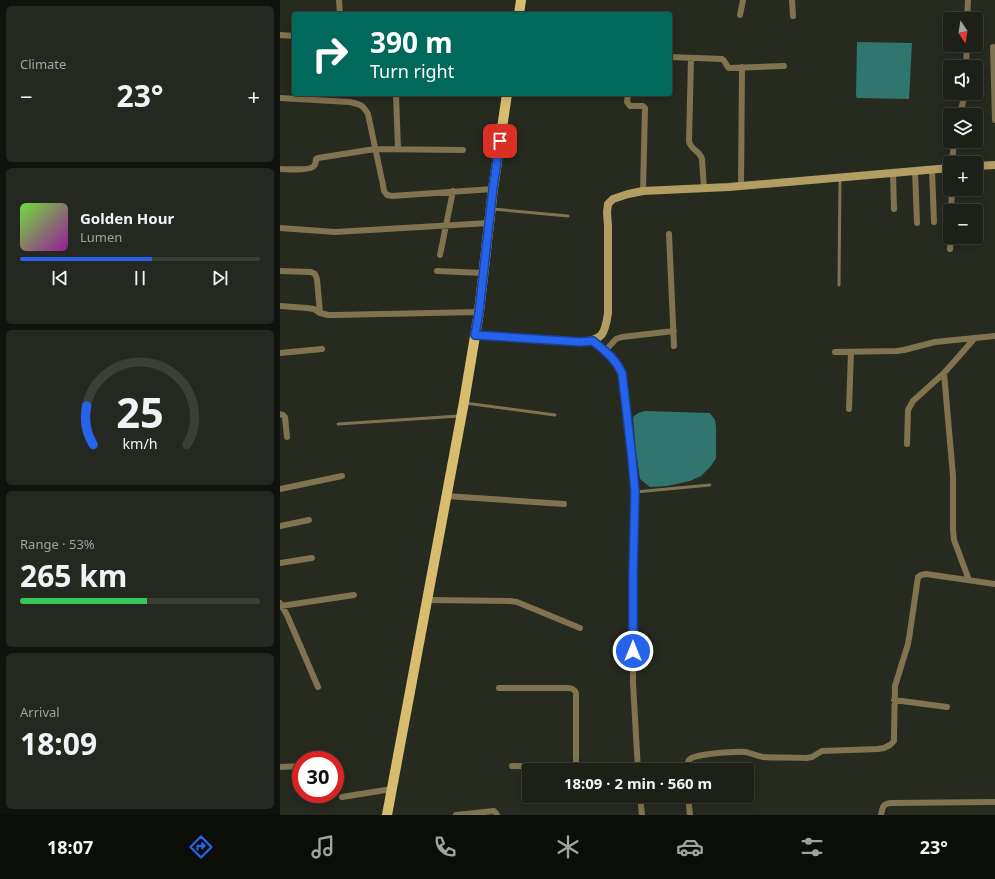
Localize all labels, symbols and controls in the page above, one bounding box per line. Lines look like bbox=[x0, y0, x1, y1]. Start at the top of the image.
north arrow bbox=[943, 12, 983, 52]
map controls bbox=[943, 12, 983, 244]
text: 390 m bbox=[370, 23, 453, 61]
icon: right bbox=[304, 28, 356, 80]
text: Climate bbox=[20, 55, 66, 73]
text: Turn right bbox=[370, 59, 454, 83]
button: sound bbox=[943, 60, 983, 100]
text: 23° bbox=[116, 75, 164, 116]
text: − bbox=[20, 81, 33, 111]
text: + bbox=[247, 81, 260, 111]
button: layers bbox=[943, 108, 983, 148]
pin bbox=[483, 124, 517, 158]
icon: arrive bbox=[489, 130, 511, 152]
button: + bbox=[943, 156, 983, 196]
button: − bbox=[943, 204, 983, 244]
text: Golden Hour bbox=[80, 208, 174, 228]
text: Lumen bbox=[80, 228, 122, 246]
icon: previous bbox=[49, 267, 71, 289]
icon: pause bbox=[129, 267, 151, 289]
icon: next bbox=[209, 267, 231, 289]
text: 25 bbox=[116, 384, 164, 440]
text: km/h bbox=[122, 434, 158, 453]
text: Range · 53% bbox=[20, 535, 95, 553]
text: 265 km bbox=[20, 555, 127, 596]
position arrow bbox=[612, 630, 654, 672]
text: Arrival bbox=[20, 703, 60, 721]
text: 18:09 bbox=[20, 723, 97, 764]
speed limit sign: 30 bbox=[292, 751, 344, 803]
text: 18:09 · 2 min · 560 m bbox=[564, 773, 712, 793]
icon: directions bbox=[187, 833, 215, 861]
icon: music bbox=[309, 833, 337, 861]
icon: phone bbox=[431, 833, 459, 861]
icon: climate bbox=[554, 833, 582, 861]
icon: car bbox=[676, 833, 704, 861]
icon: filters bbox=[798, 833, 826, 861]
text: 18:07 bbox=[47, 835, 93, 859]
text: 23° bbox=[920, 835, 948, 859]

